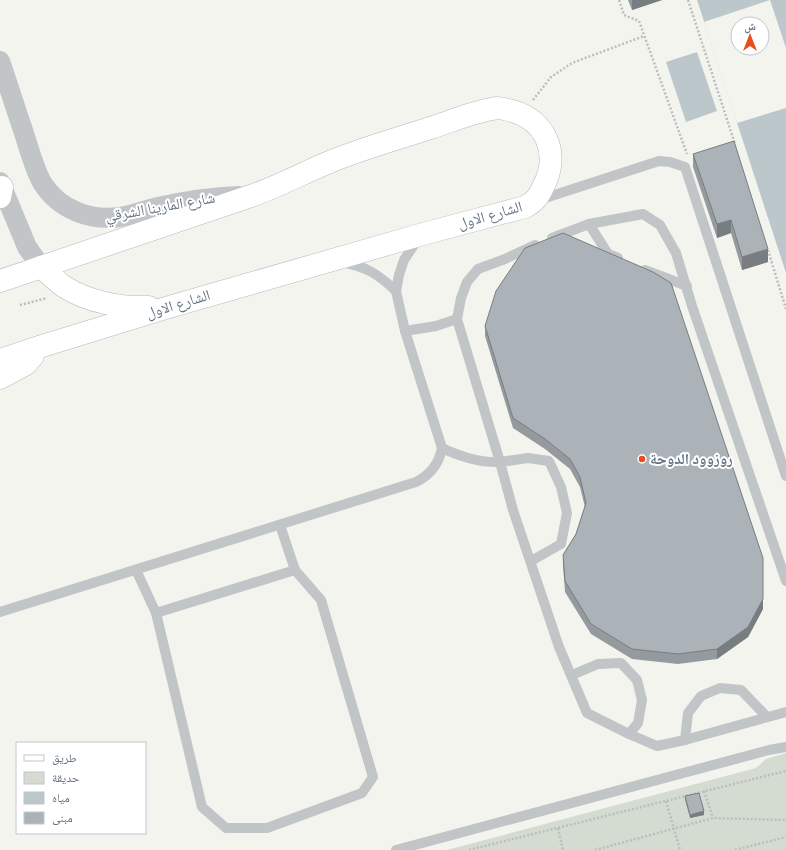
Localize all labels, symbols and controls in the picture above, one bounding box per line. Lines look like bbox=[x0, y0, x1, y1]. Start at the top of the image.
north arrow bbox=[730, 16, 770, 56]
text: ش bbox=[744, 20, 756, 34]
street label: شارع المارينا الشرقي bbox=[104, 188, 217, 228]
street label: الشارع الاول bbox=[456, 197, 525, 234]
street label: الشارع الاول bbox=[144, 286, 213, 323]
place label: روزوود الدوحة bbox=[650, 450, 733, 468]
marker: روزوود الدوحة bbox=[637, 454, 647, 464]
legend bbox=[16, 742, 146, 834]
text: طريق bbox=[52, 751, 77, 765]
text: حديقة bbox=[52, 771, 80, 785]
text: مياه bbox=[52, 791, 70, 805]
text: مبنى bbox=[52, 811, 73, 825]

